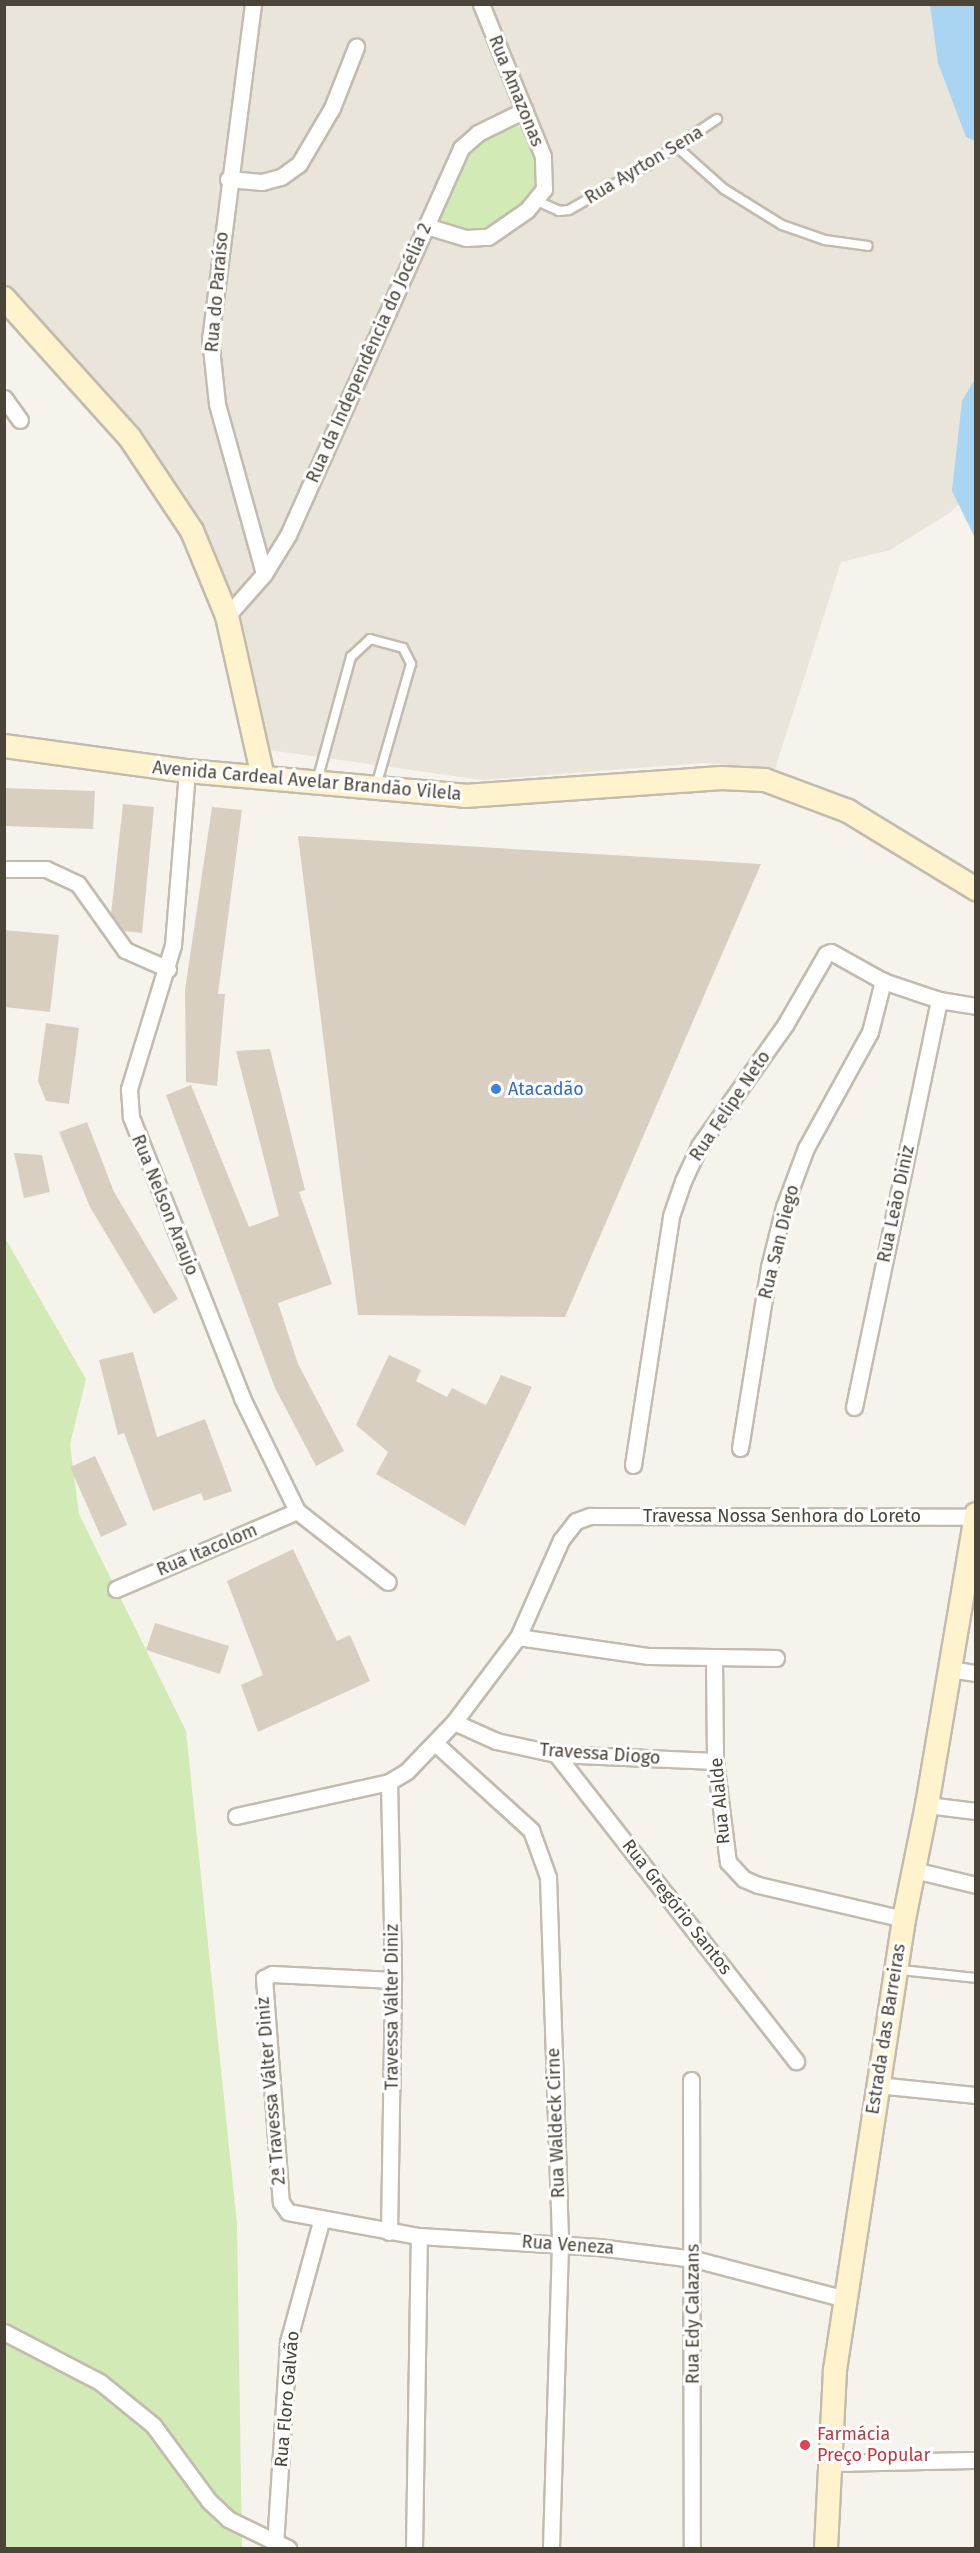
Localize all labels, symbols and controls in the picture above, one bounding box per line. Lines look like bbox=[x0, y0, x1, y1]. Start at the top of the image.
street label: Rua Amazonas bbox=[484, 32, 548, 150]
street label: Rua Ayrton Sena bbox=[581, 121, 707, 209]
street label: Rua da Independência do Jocélia 2 bbox=[302, 220, 436, 486]
street label: Rua do Paraíso bbox=[201, 231, 233, 353]
street label: Avenida Cardeal Avelar Brandão Vilela bbox=[152, 757, 462, 805]
street label: Rua Felipe Neto bbox=[685, 1047, 775, 1165]
place label: Atacadão bbox=[508, 1078, 584, 1100]
marker: Atacadão bbox=[489, 1082, 503, 1096]
street label: Rua Nelson Araujo bbox=[127, 1131, 203, 1279]
street label: Rua Leão Diniz bbox=[873, 1143, 919, 1265]
street label: Rua San Diego bbox=[754, 1183, 804, 1301]
street label: Travessa Nossa Senhora do Loreto bbox=[643, 1505, 921, 1527]
street label: Rua Itacolom bbox=[153, 1519, 261, 1581]
street label: Travessa Diogo bbox=[539, 1739, 661, 1769]
street label: Rua Alalde bbox=[705, 1757, 735, 1845]
street label: Rua Gregório Santos bbox=[617, 1835, 737, 1979]
street label: Travessa Válter Diniz bbox=[381, 1924, 403, 2090]
street label: Estrada das Barreiras bbox=[862, 1942, 910, 2116]
street label: 2ª Travessa Válter Diniz bbox=[252, 1996, 290, 2186]
street label: Rua Waldeck Cirne bbox=[543, 2047, 569, 2199]
street label: Rua Veneza bbox=[521, 2231, 615, 2259]
street label: Rua Edy Calazans bbox=[682, 2244, 704, 2384]
street label: Rua Floro Galvão bbox=[270, 2330, 304, 2468]
place label: Farmácia Preço Popular bbox=[817, 2424, 930, 2466]
marker: Farmácia Preço Popular bbox=[798, 2438, 812, 2452]

